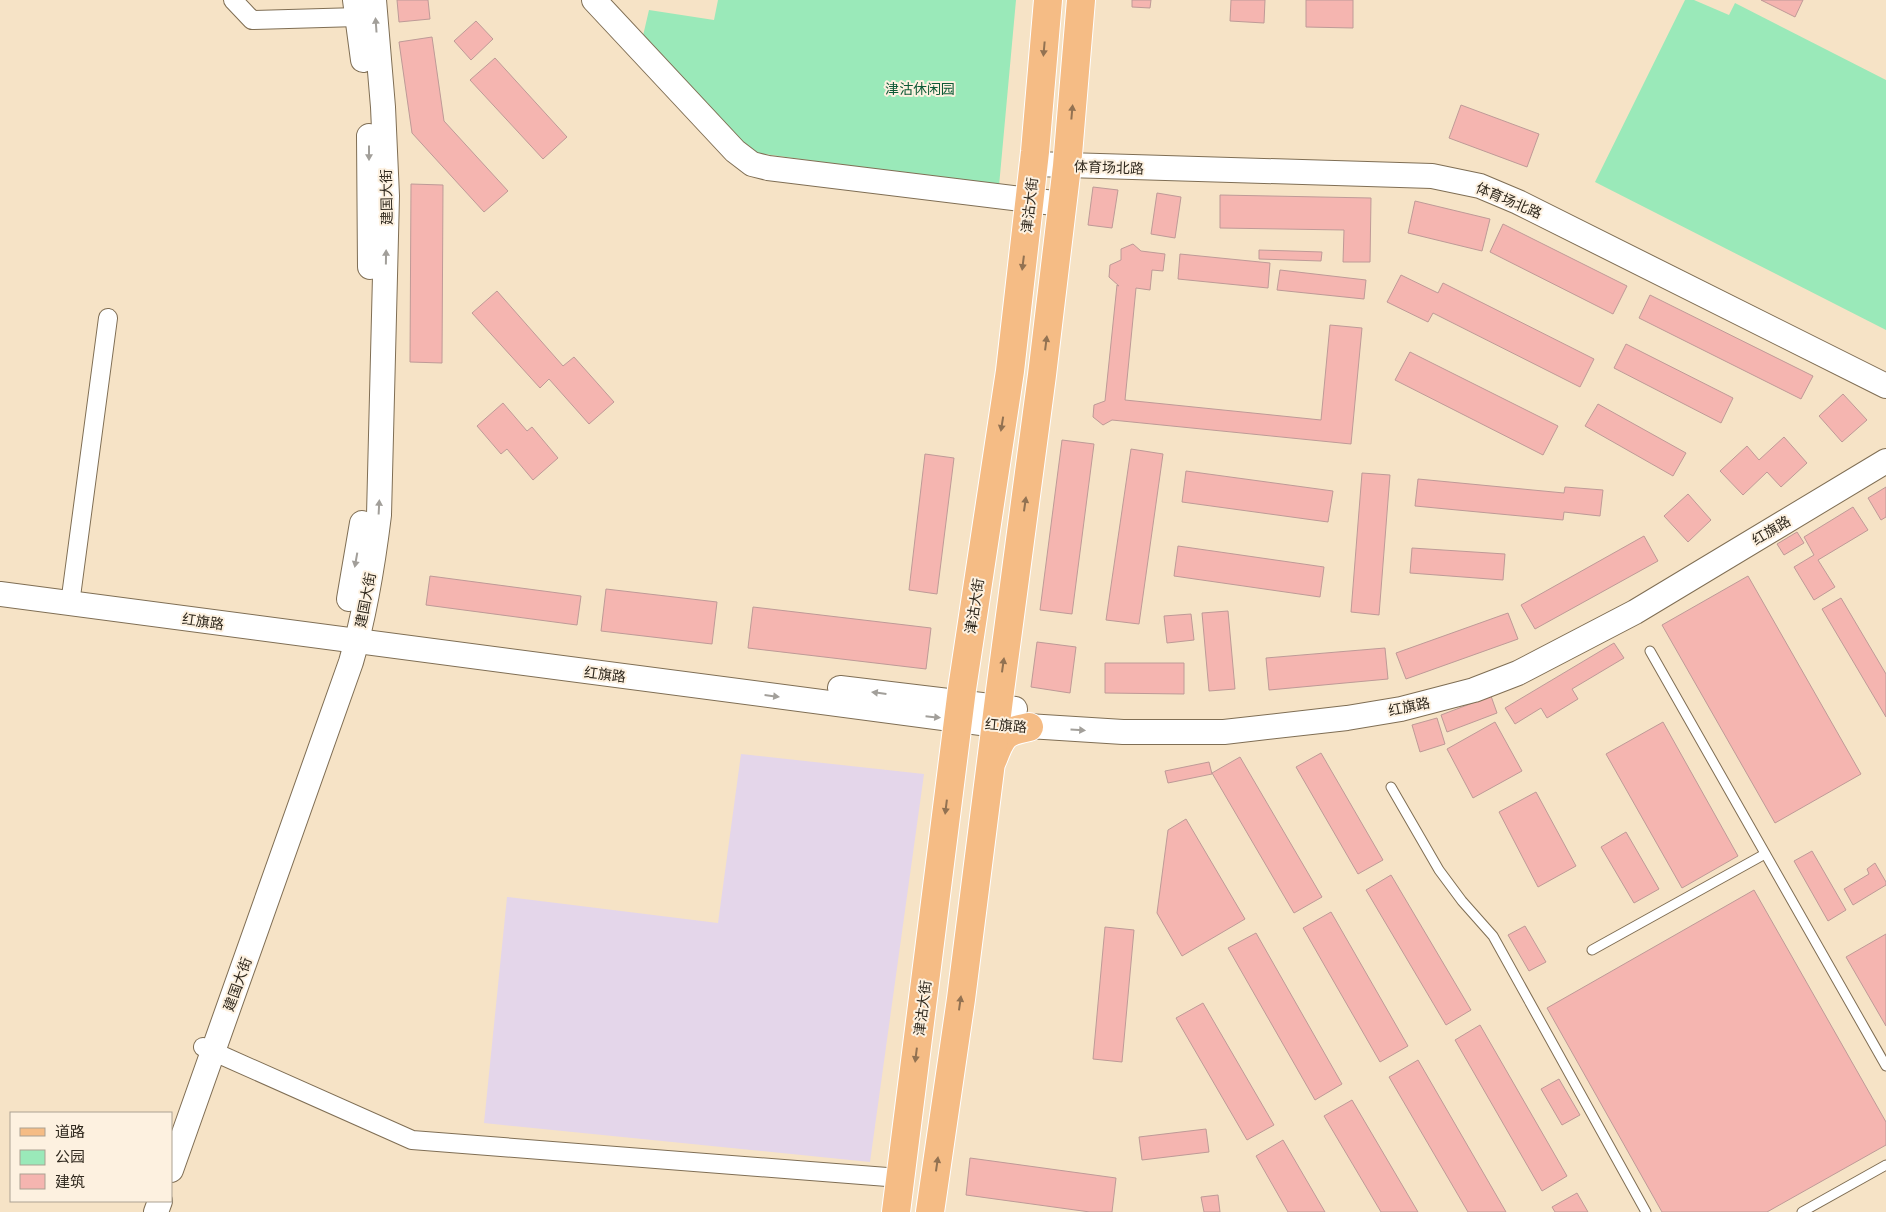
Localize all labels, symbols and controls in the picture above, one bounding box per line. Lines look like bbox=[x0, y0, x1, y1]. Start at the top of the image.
one-way arrow bbox=[371, 17, 379, 33]
one-way arrow bbox=[1039, 41, 1047, 57]
park label: 津沽休闲园 bbox=[885, 80, 955, 97]
one-way arrow bbox=[1068, 103, 1076, 119]
one-way arrow bbox=[365, 145, 373, 161]
street label: 体育场北路 bbox=[1074, 157, 1144, 177]
street label: 建国大街 bbox=[377, 169, 395, 225]
street label: 津沽大街 bbox=[1018, 176, 1040, 234]
street label: 体育场北路 bbox=[1473, 179, 1545, 221]
one-way arrow bbox=[382, 249, 390, 265]
one-way arrow bbox=[1019, 255, 1027, 271]
one-way arrow bbox=[1042, 334, 1050, 350]
one-way arrow bbox=[998, 416, 1006, 432]
one-way arrow bbox=[1021, 495, 1029, 511]
one-way arrow bbox=[376, 499, 384, 515]
street label: 红旗路 bbox=[1749, 512, 1793, 548]
one-way arrow bbox=[352, 552, 360, 568]
street label: 建国大街 bbox=[351, 571, 379, 629]
street label: 津沽大街 bbox=[961, 577, 987, 635]
street label: 红旗路 bbox=[181, 610, 225, 632]
one-way arrow bbox=[999, 656, 1007, 672]
street label: 红旗路 bbox=[583, 663, 627, 685]
one-way arrow bbox=[870, 689, 886, 697]
one-way arrow bbox=[764, 692, 780, 700]
street label: 红旗路 bbox=[1387, 693, 1431, 719]
one-way arrow bbox=[925, 713, 941, 721]
street label: 红旗路 bbox=[984, 715, 1028, 735]
one-way arrow bbox=[1070, 726, 1086, 734]
one-way arrow bbox=[942, 799, 950, 815]
street label: 建国大街 bbox=[219, 955, 255, 1013]
street label: 津沽大街 bbox=[910, 979, 934, 1037]
one-way arrow bbox=[957, 995, 965, 1011]
one-way arrow bbox=[912, 1048, 920, 1064]
legend bbox=[10, 1112, 172, 1202]
text: 道路 bbox=[55, 1122, 85, 1140]
text: 公园 bbox=[55, 1147, 85, 1165]
one-way arrow bbox=[933, 1155, 941, 1171]
text: 建筑 bbox=[55, 1172, 85, 1190]

